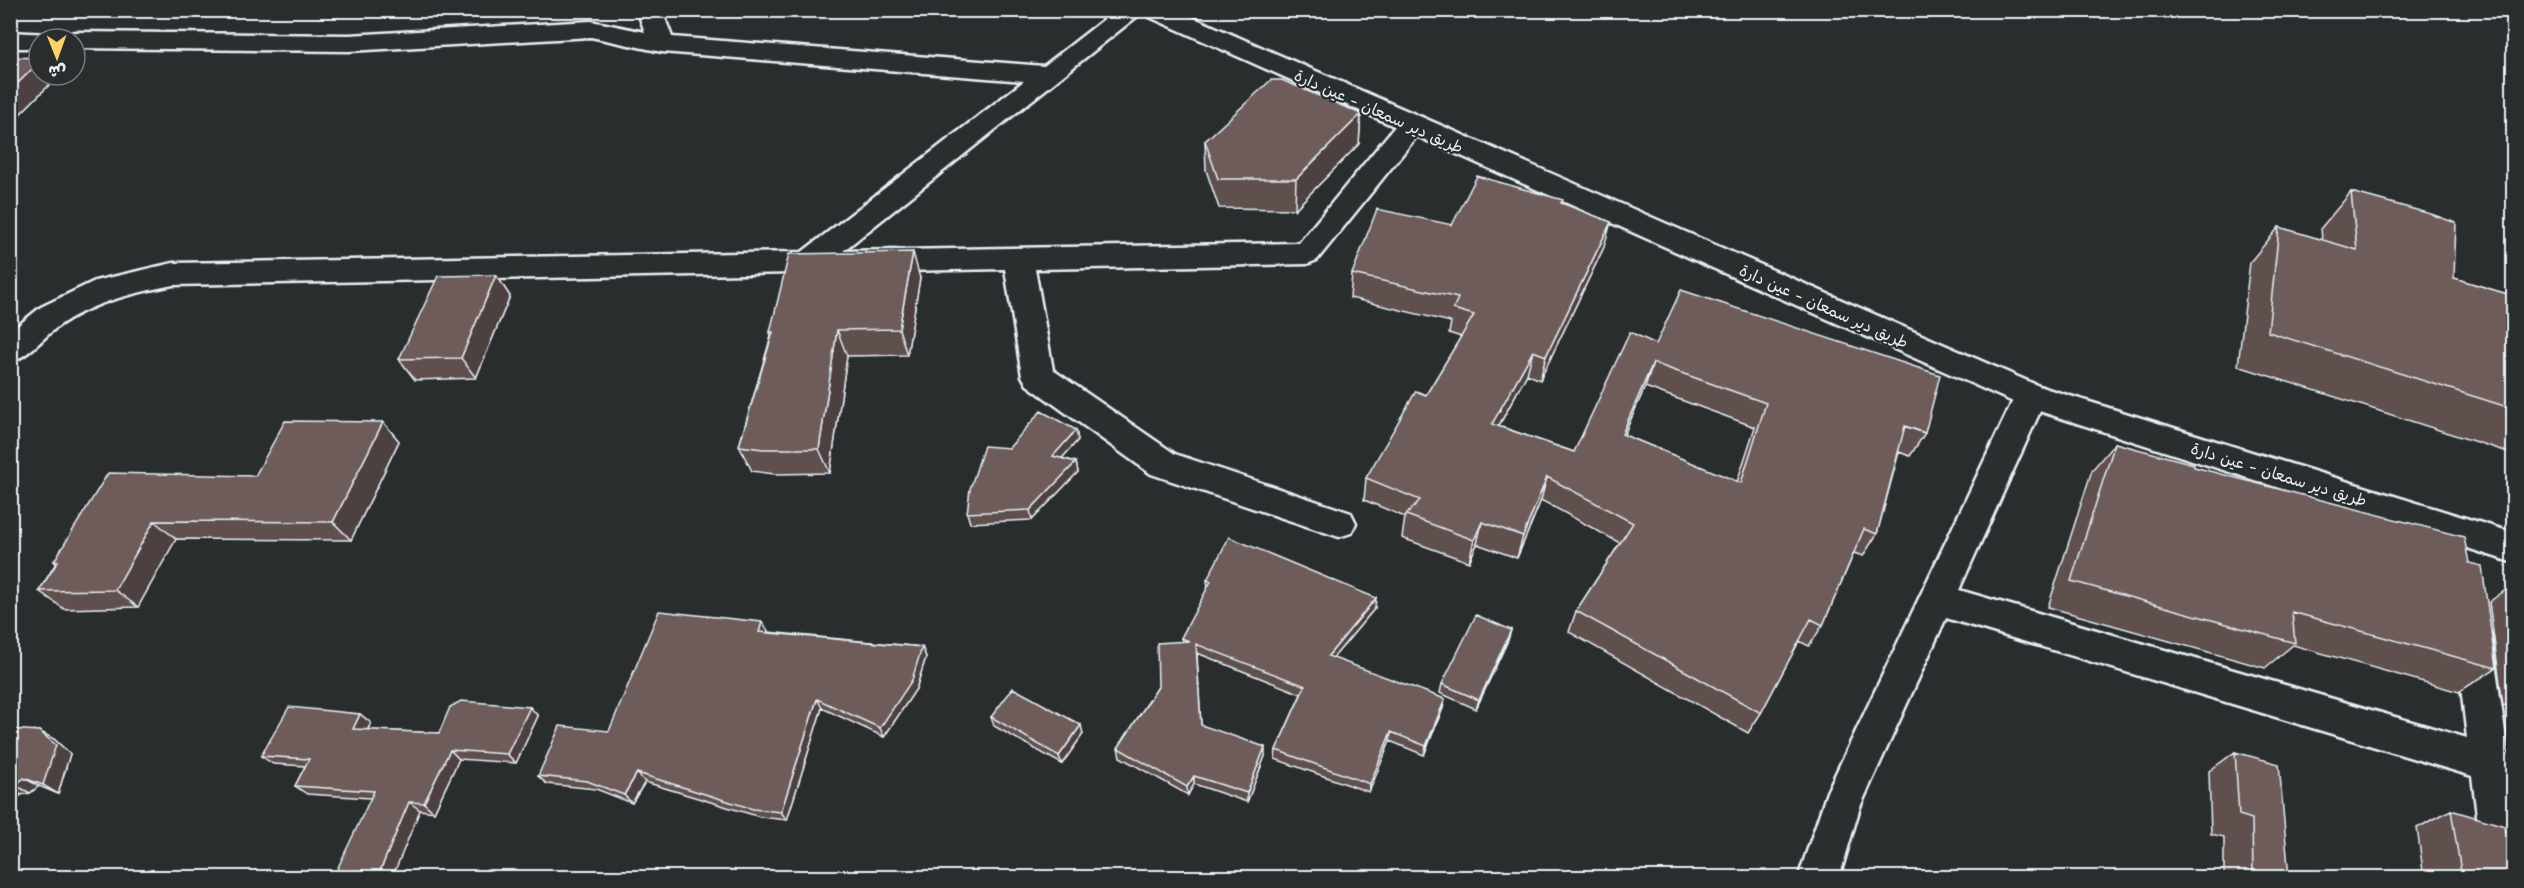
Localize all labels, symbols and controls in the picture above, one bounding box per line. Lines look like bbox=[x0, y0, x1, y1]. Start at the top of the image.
north arrow bbox=[27, 27, 87, 87]
text: ش bbox=[48, 61, 66, 82]
street label: طريق دير سمعان - عين دارة bbox=[1291, 65, 1467, 158]
street label: طريق دير سمعان - عين دارة bbox=[1736, 260, 1912, 353]
street label: طريق دير سمعان - عين دارة bbox=[2188, 438, 2369, 511]

